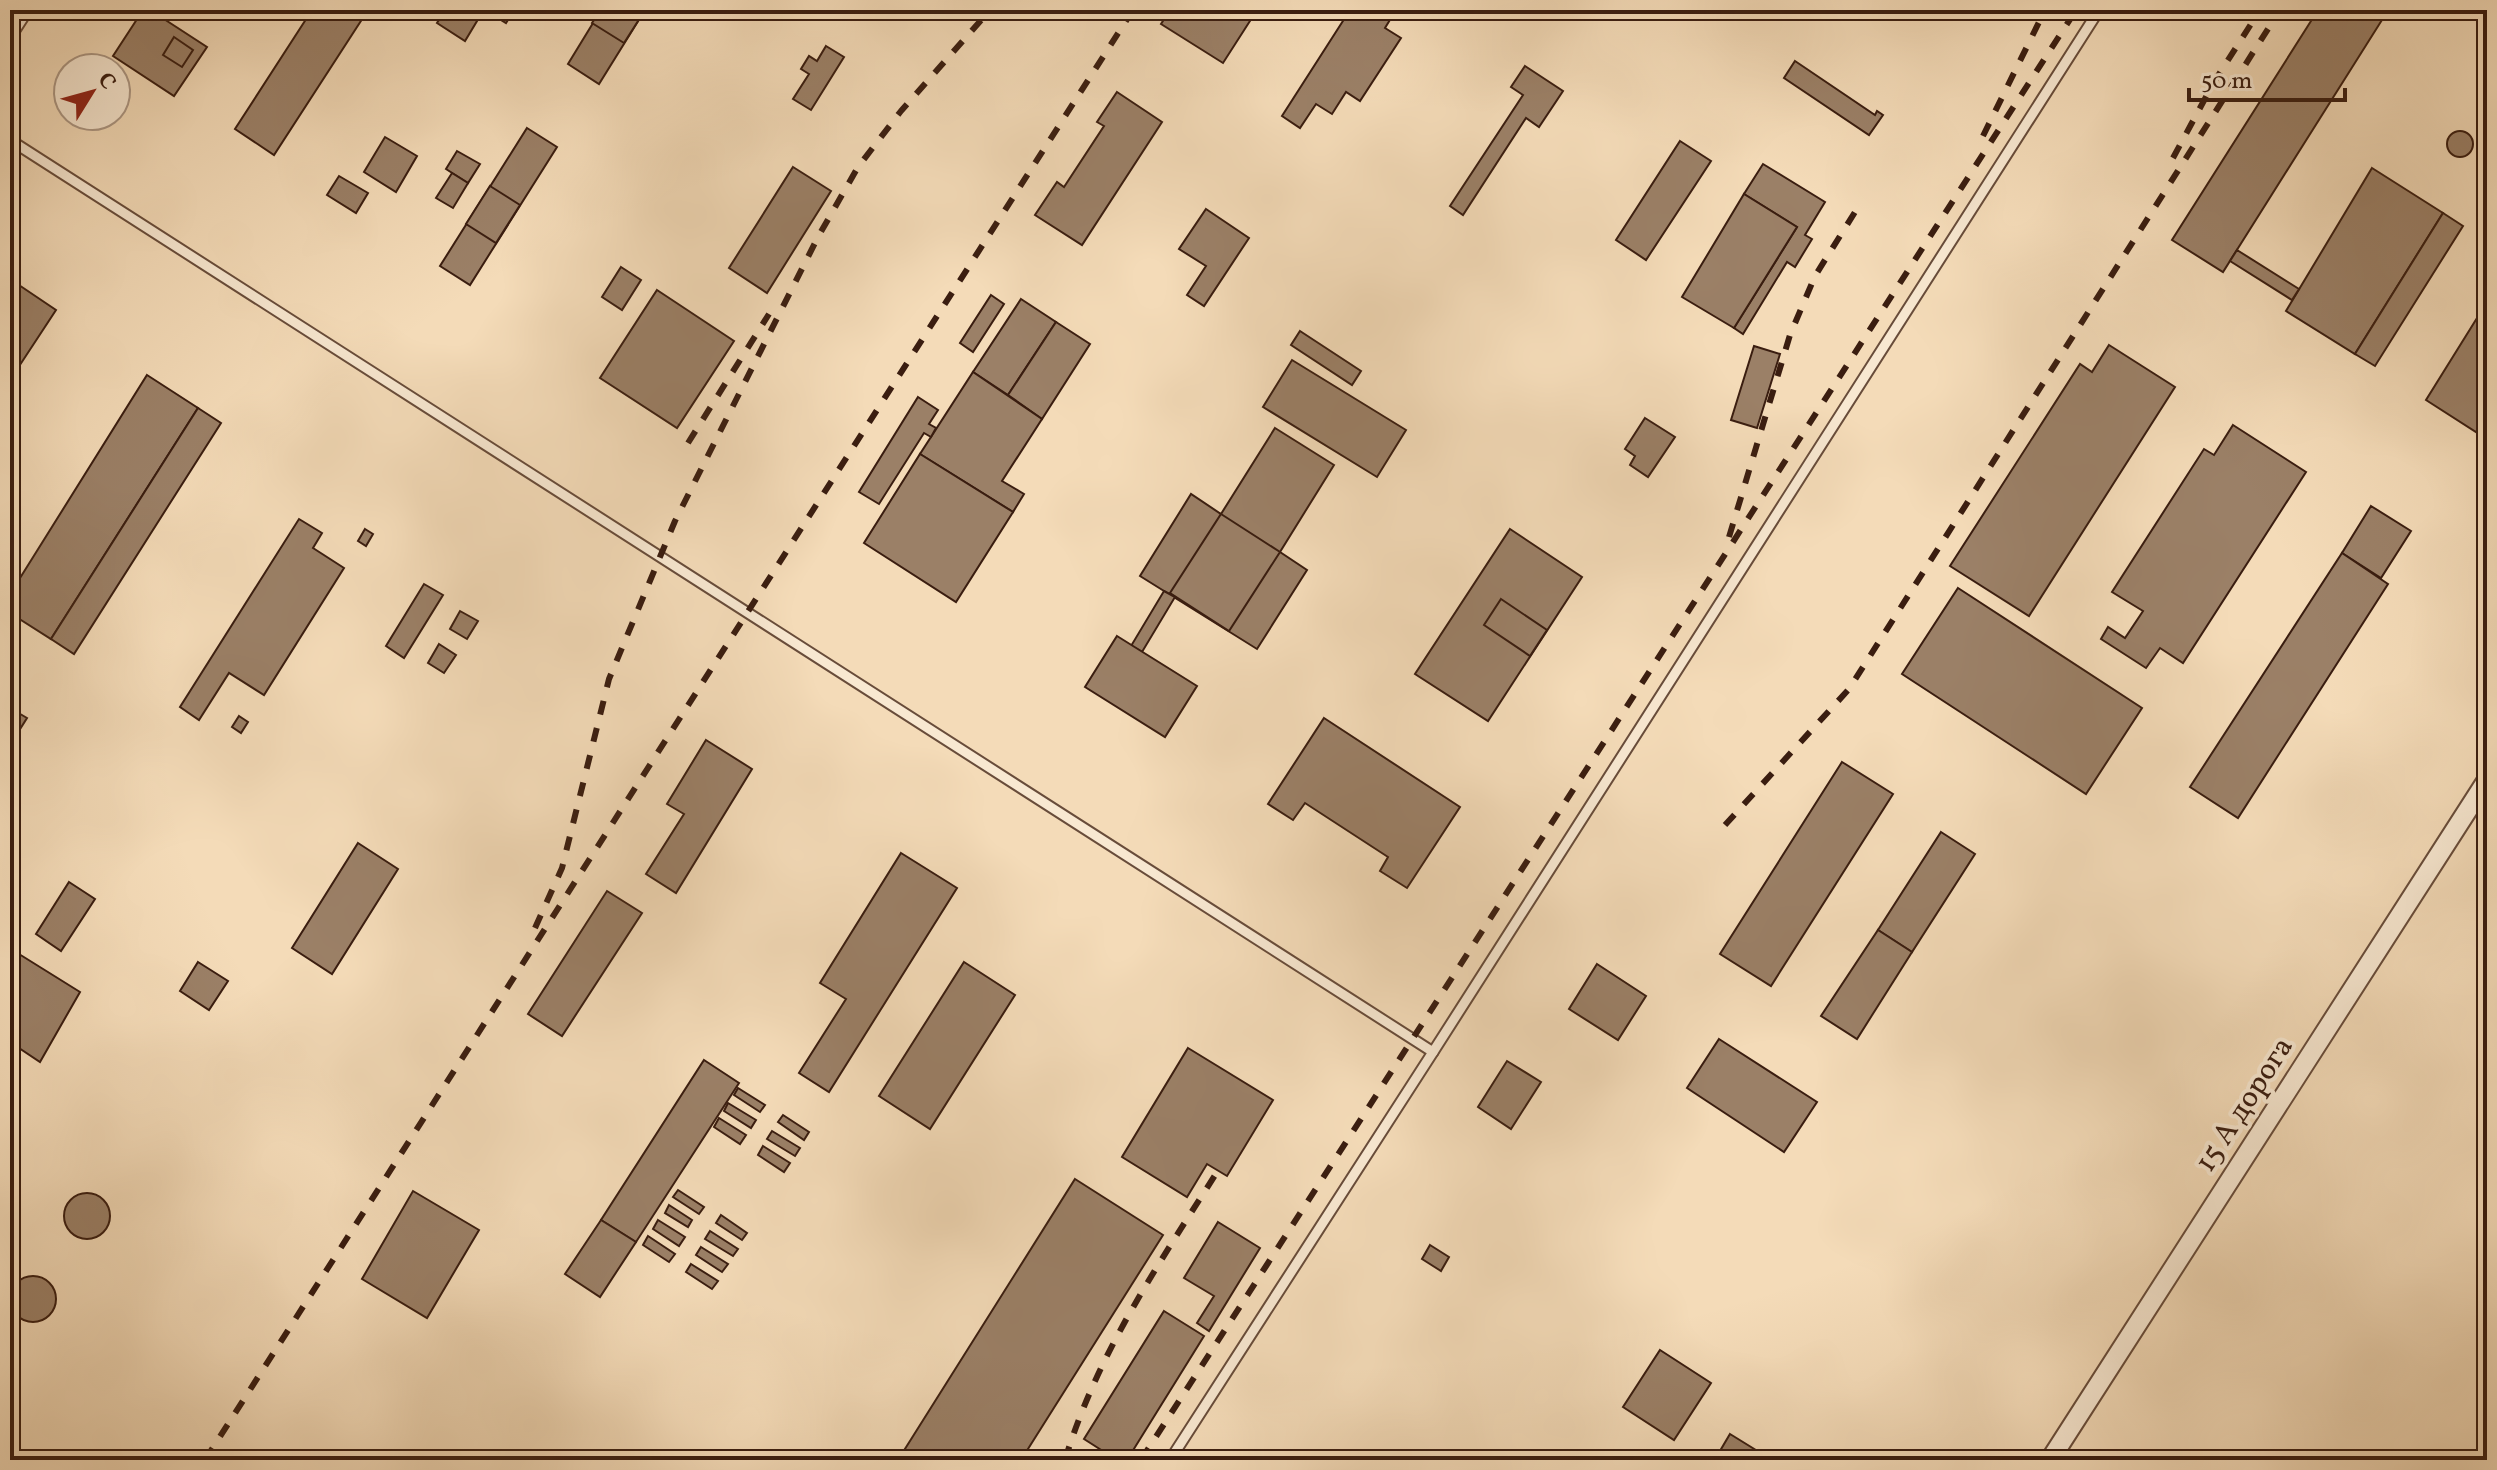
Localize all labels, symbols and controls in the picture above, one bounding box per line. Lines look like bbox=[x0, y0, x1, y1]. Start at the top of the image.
north arrow bbox=[52, 52, 132, 132]
scale bar bbox=[2189, 52, 2345, 102]
text: 50 m bbox=[2201, 65, 2253, 99]
text: С bbox=[89, 66, 123, 96]
street label: 15 А дорога bbox=[2186, 1029, 2304, 1181]

